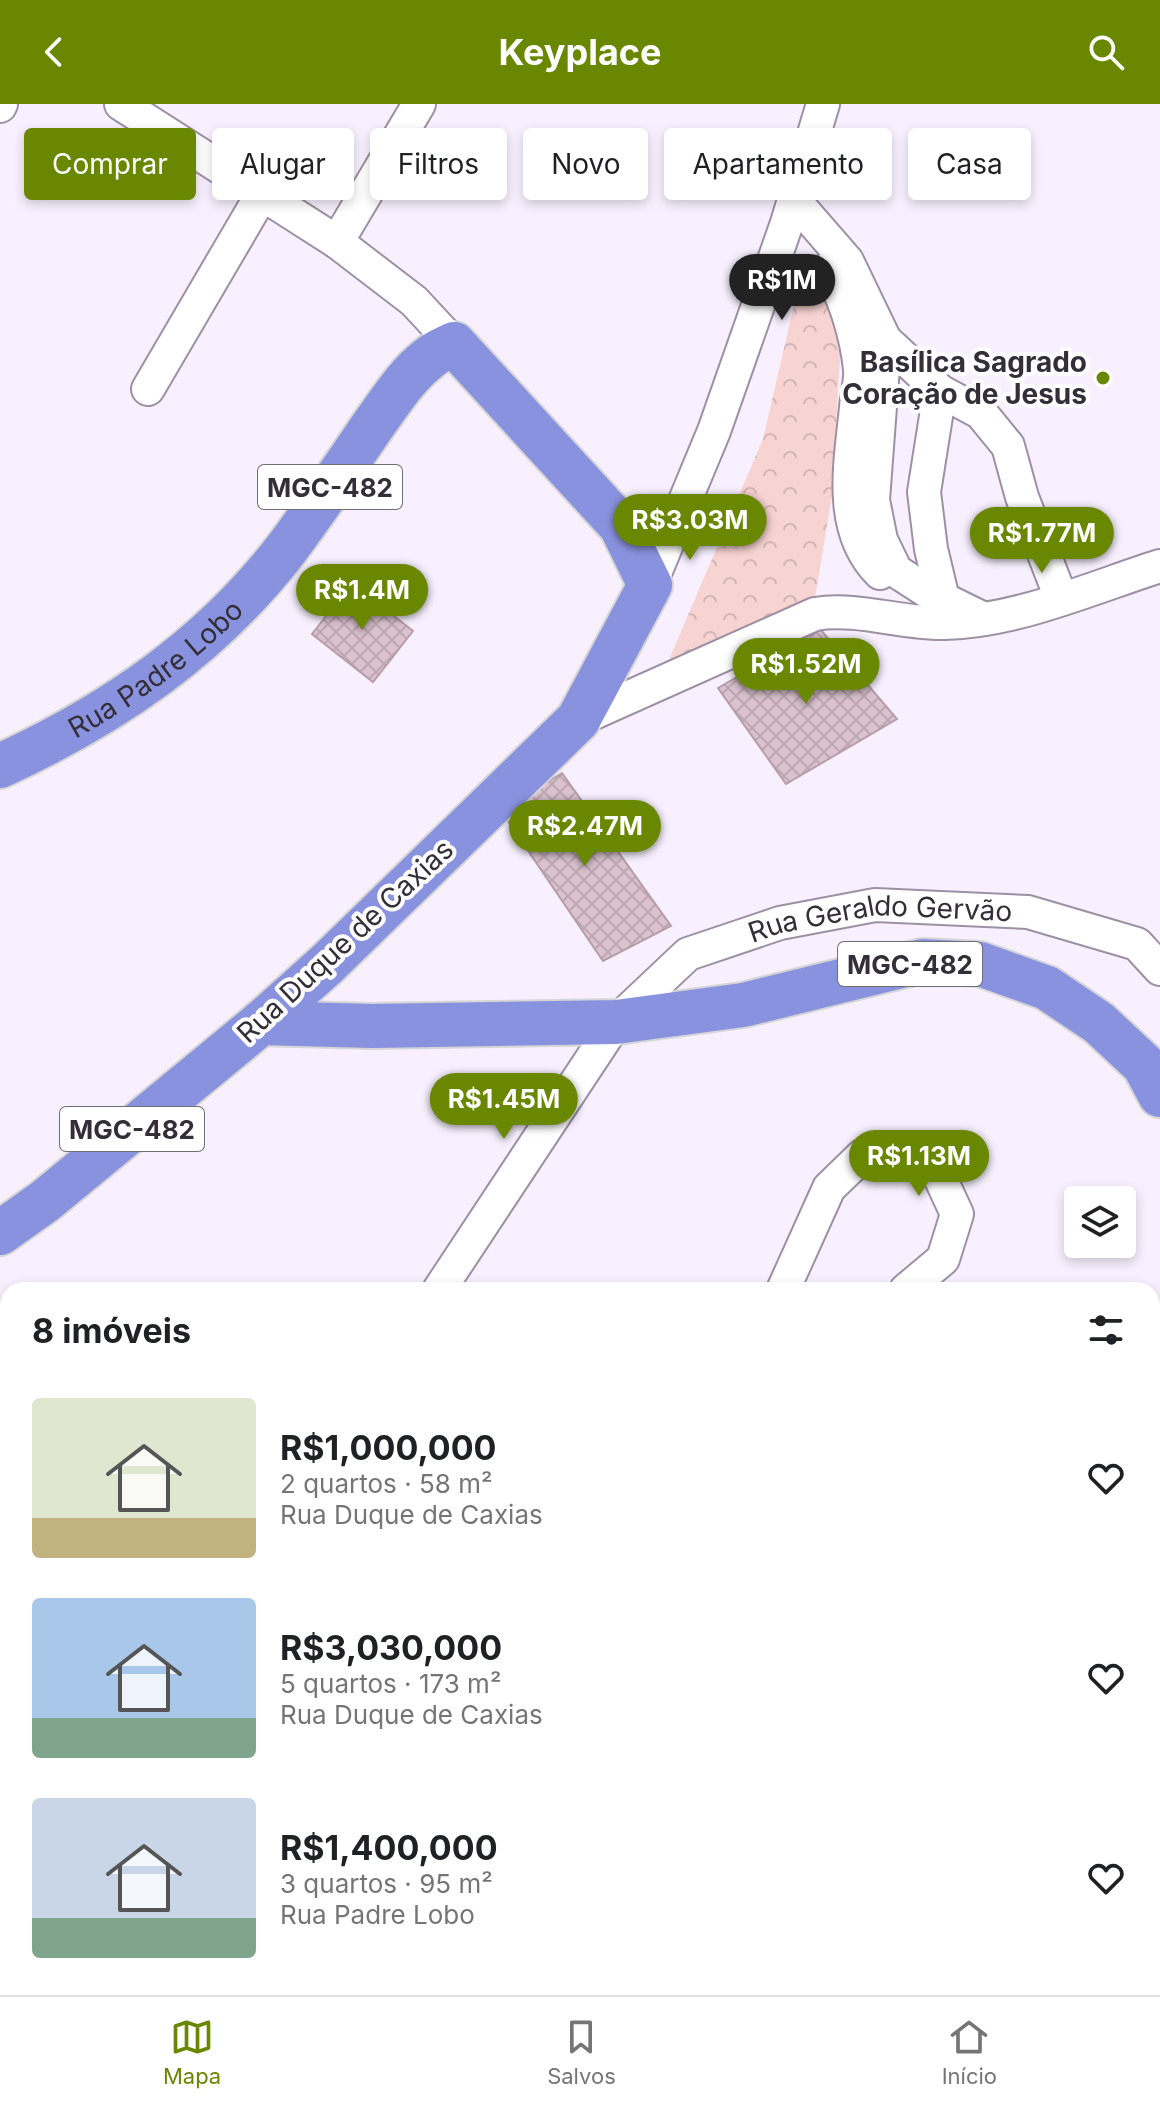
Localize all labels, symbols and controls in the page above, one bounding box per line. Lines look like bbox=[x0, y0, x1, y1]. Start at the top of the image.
icon: back bbox=[32, 30, 76, 74]
text: Keyplace bbox=[499, 30, 661, 74]
icon: search bbox=[1084, 30, 1128, 74]
chip: Comprar bbox=[24, 128, 196, 200]
chip: Alugar bbox=[212, 128, 354, 200]
chip: Filtros bbox=[370, 128, 507, 200]
chip: Novo bbox=[523, 128, 648, 200]
chip: Apartamento bbox=[664, 128, 892, 200]
chip: Casa bbox=[908, 128, 1031, 200]
pin: R$1M bbox=[735, 254, 829, 322]
text: R$1M bbox=[747, 264, 817, 295]
place label: Basílica Sagrado Coração de Jesus bbox=[842, 345, 1087, 411]
marker: Basílica Sagrado Coração de Jesus bbox=[1094, 369, 1112, 387]
road number: MGC-482 bbox=[258, 465, 402, 509]
pin: R$3.03M bbox=[616, 494, 764, 562]
text: R$3.03M bbox=[632, 504, 748, 535]
pin: R$1.77M bbox=[968, 507, 1116, 575]
text: R$1.77M bbox=[988, 517, 1096, 548]
pin: R$1.4M bbox=[297, 564, 427, 632]
text: R$1.4M bbox=[314, 574, 410, 605]
street label: Rua Padre Lobo bbox=[62, 593, 250, 745]
pin: R$1.52M bbox=[732, 638, 880, 706]
text: R$1.52M bbox=[750, 648, 862, 679]
pin: R$2.47M bbox=[511, 800, 659, 868]
text: R$2.47M bbox=[527, 810, 643, 841]
street label: Rua Duque de Caxias bbox=[230, 832, 460, 1050]
street label: Rua Geraldo Gervão bbox=[744, 888, 1013, 950]
road number: MGC-482 bbox=[838, 942, 982, 986]
pin: R$1.45M bbox=[430, 1073, 578, 1141]
text: R$1.45M bbox=[448, 1083, 560, 1114]
road number: MGC-482 bbox=[60, 1107, 204, 1151]
pin: R$1.13M bbox=[845, 1130, 993, 1198]
text: R$1.13M bbox=[867, 1140, 971, 1171]
map controls bbox=[1064, 1186, 1136, 1258]
button: layers bbox=[1064, 1186, 1136, 1258]
icon: filters bbox=[1084, 1308, 1128, 1352]
text: 8 imóveis bbox=[32, 1310, 191, 1351]
text: R$1,000,000 bbox=[280, 1427, 497, 1468]
icon: home bbox=[96, 1430, 192, 1526]
icon: heart bbox=[1084, 1456, 1128, 1500]
text: 2 quartos · 58 m² bbox=[280, 1468, 492, 1499]
text: Rua Duque de Caxias bbox=[280, 1499, 543, 1530]
text: R$3,030,000 bbox=[280, 1627, 502, 1668]
icon: home bbox=[96, 1630, 192, 1726]
icon: heart bbox=[1084, 1656, 1128, 1700]
text: 5 quartos · 173 m² bbox=[280, 1668, 501, 1699]
text: Rua Duque de Caxias bbox=[280, 1699, 543, 1730]
text: R$1,400,000 bbox=[280, 1827, 498, 1868]
icon: home bbox=[96, 1830, 192, 1926]
icon: heart bbox=[1084, 1856, 1128, 1900]
text: 3 quartos · 95 m² bbox=[280, 1868, 493, 1899]
text: Rua Padre Lobo bbox=[280, 1899, 475, 1930]
tab: Mapa bbox=[163, 2015, 221, 2089]
tab: Salvos bbox=[547, 2015, 616, 2089]
tab: Início bbox=[942, 2015, 997, 2089]

